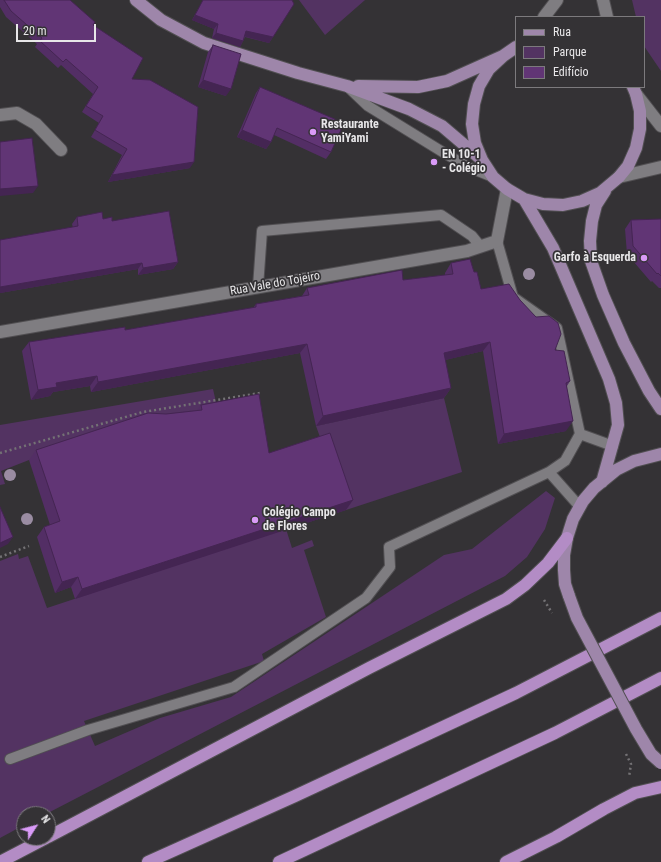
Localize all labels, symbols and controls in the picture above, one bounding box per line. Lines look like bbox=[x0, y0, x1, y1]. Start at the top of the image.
scale bar bbox=[18, 16, 98, 42]
legend bbox=[515, 16, 645, 88]
text: 20 m bbox=[23, 24, 47, 38]
text: Rua bbox=[553, 25, 571, 39]
text: Parque bbox=[553, 45, 586, 59]
text: Edifício bbox=[553, 65, 589, 79]
place label: Restaurante YamiYami bbox=[321, 118, 379, 146]
marker: Restaurante YamiYami bbox=[308, 127, 318, 137]
place label: EN 10-1 - Colégio bbox=[442, 148, 486, 176]
marker: EN 10-1 - Colégio bbox=[429, 157, 439, 167]
place label: Garfo à Esquerda bbox=[554, 251, 636, 265]
marker: Garfo à Esquerda bbox=[639, 253, 649, 263]
street label: Rua Vale do Tojeiro bbox=[229, 269, 321, 299]
place label: Colégio Campo de Flores bbox=[263, 506, 336, 534]
marker: Colégio Campo de Flores bbox=[250, 515, 260, 525]
north arrow bbox=[16, 806, 56, 846]
text: N bbox=[38, 813, 53, 826]

